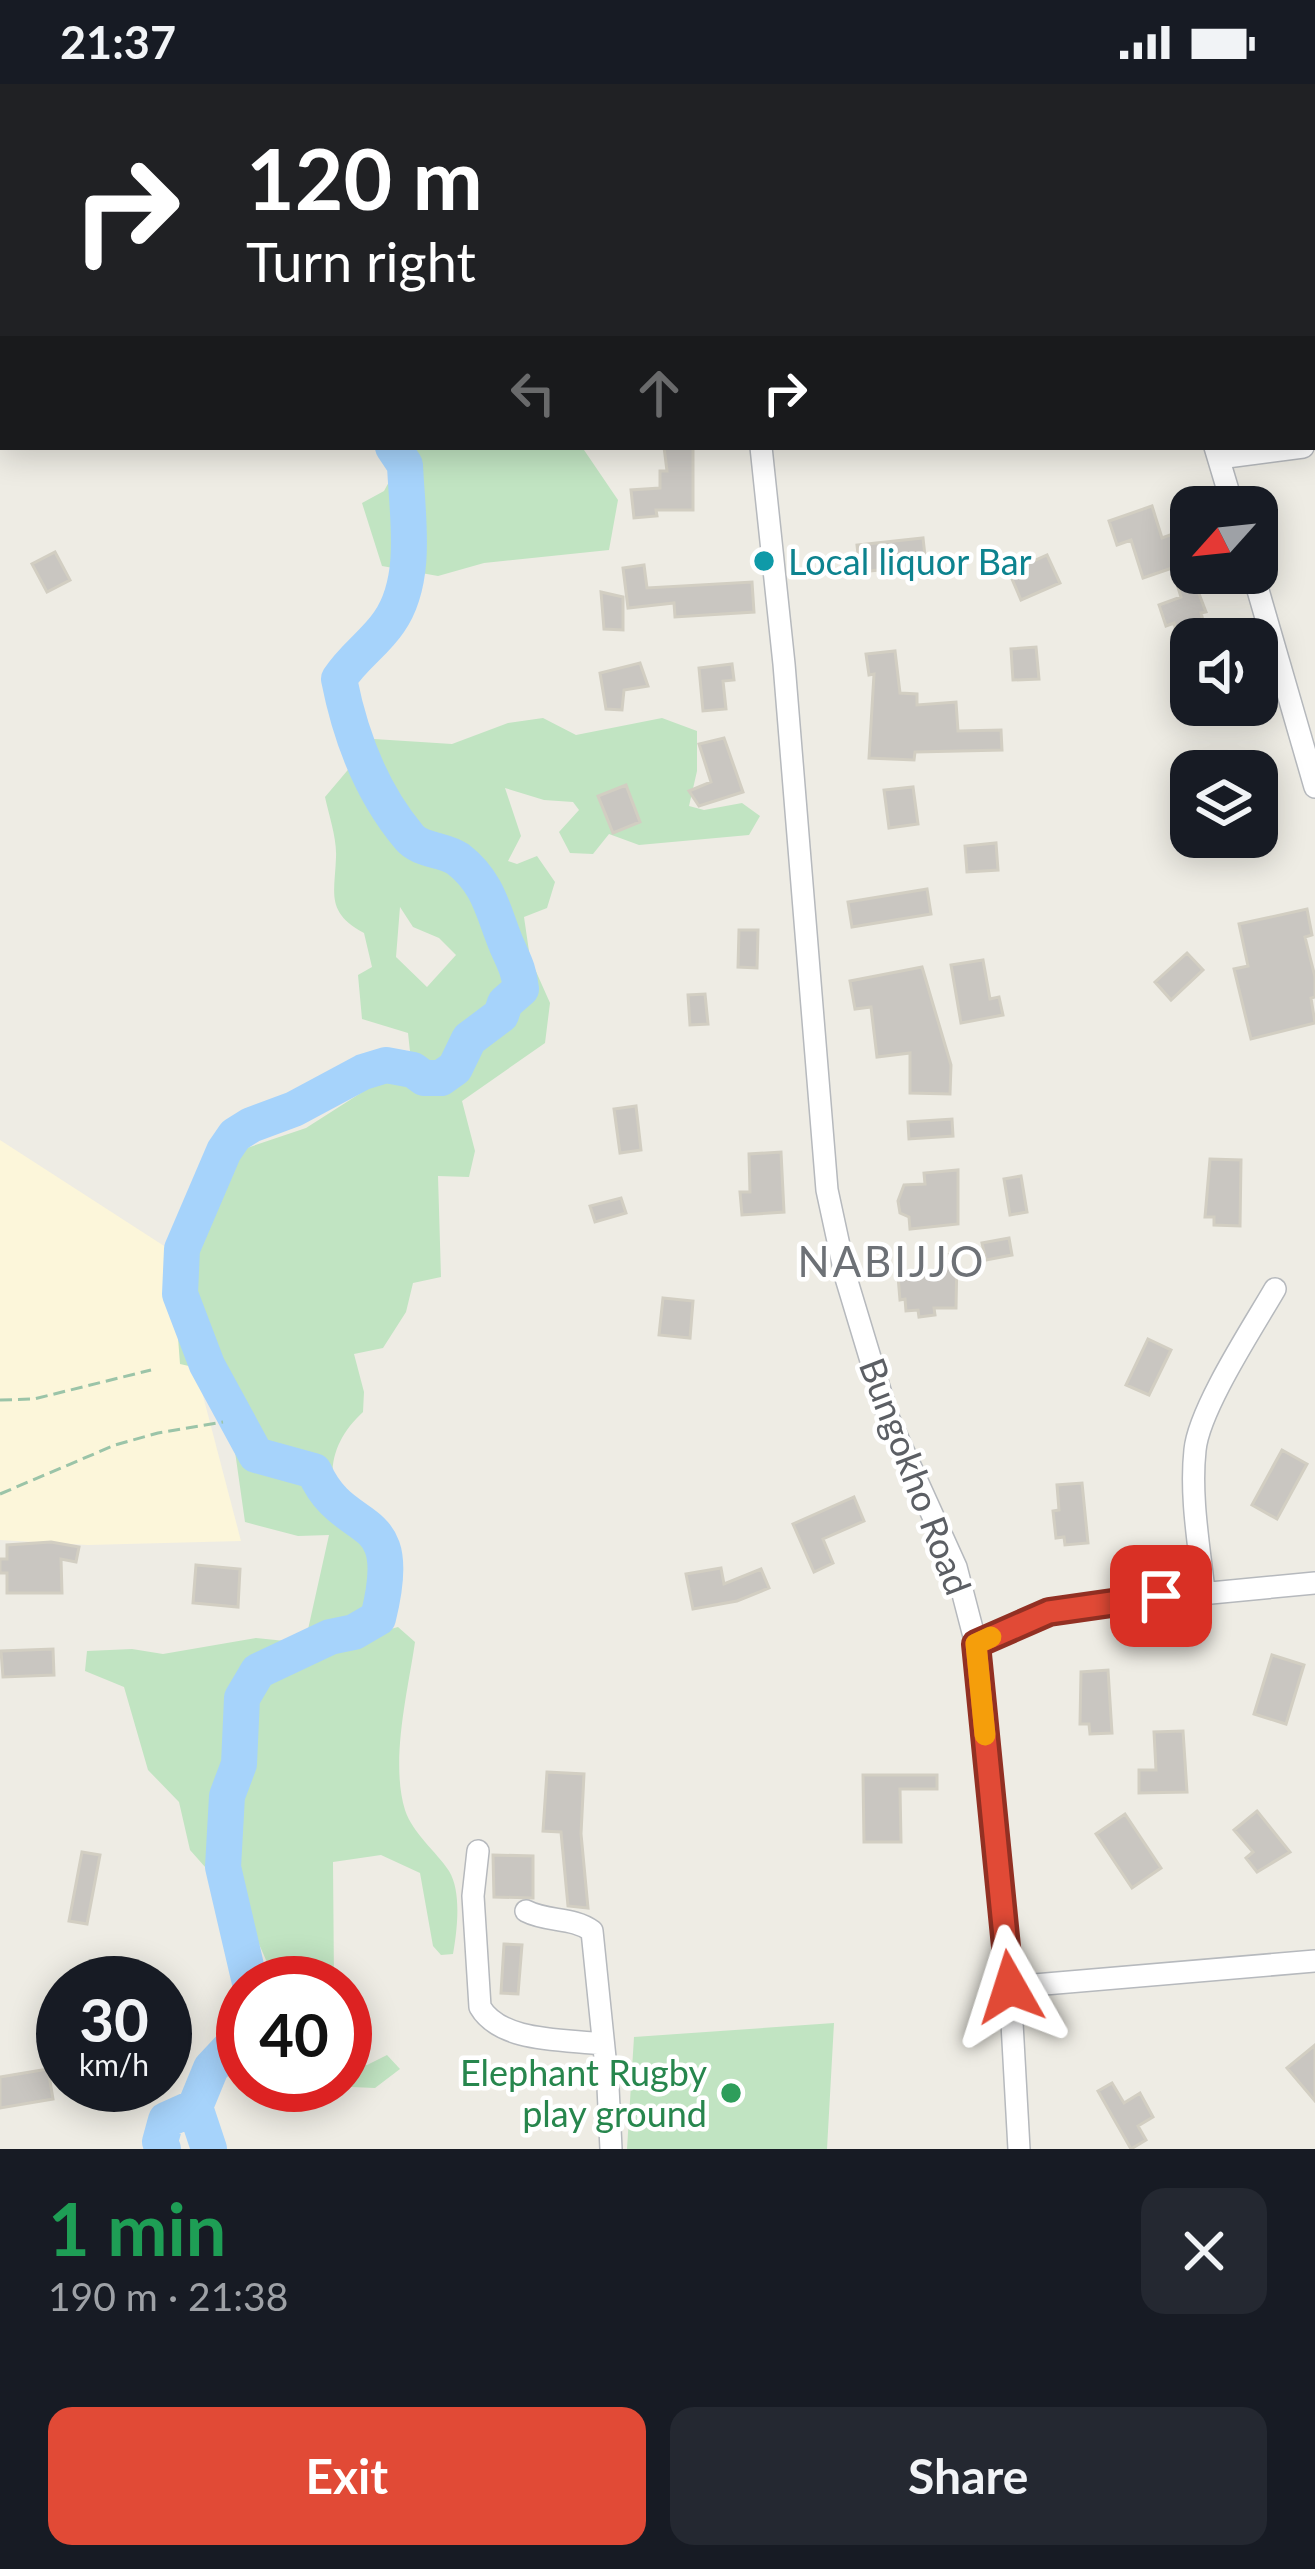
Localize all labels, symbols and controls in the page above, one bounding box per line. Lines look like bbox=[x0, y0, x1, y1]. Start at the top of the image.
text: 21:37 bbox=[60, 15, 176, 69]
text: 120 m bbox=[246, 127, 483, 228]
icon: right bbox=[48, 132, 204, 288]
text: Turn right bbox=[246, 229, 476, 294]
icon: left bbox=[500, 360, 566, 426]
icon: ahead bbox=[626, 360, 692, 426]
icon: right bbox=[752, 360, 818, 426]
north arrow bbox=[1170, 486, 1278, 594]
map controls bbox=[1170, 486, 1278, 858]
place label: Local liquor Bar bbox=[788, 539, 1032, 583]
marker: Local liquor Bar bbox=[751, 548, 777, 574]
button: sound bbox=[1170, 618, 1278, 726]
button: layers bbox=[1170, 750, 1278, 858]
district label: NABIJJO bbox=[798, 1236, 986, 1286]
street label: Bungokho Road bbox=[851, 1352, 981, 1600]
pin bbox=[1110, 1545, 1212, 1647]
icon: arrive bbox=[1128, 1563, 1194, 1629]
position arrow bbox=[947, 1924, 1073, 2050]
speed limit sign: 40 bbox=[216, 1956, 372, 2112]
text: 30 bbox=[79, 1983, 149, 2055]
text: km/h bbox=[79, 2046, 149, 2082]
place label: Elephant Rugby play ground bbox=[460, 2050, 707, 2135]
marker: Elephant Rugby play ground bbox=[718, 2080, 744, 2106]
text: 1 min bbox=[48, 2185, 226, 2271]
button: close bbox=[1141, 2188, 1267, 2314]
text: 190 m · 21:38 bbox=[48, 2273, 288, 2319]
button: Exit bbox=[48, 2407, 646, 2545]
button: Share bbox=[670, 2407, 1267, 2545]

